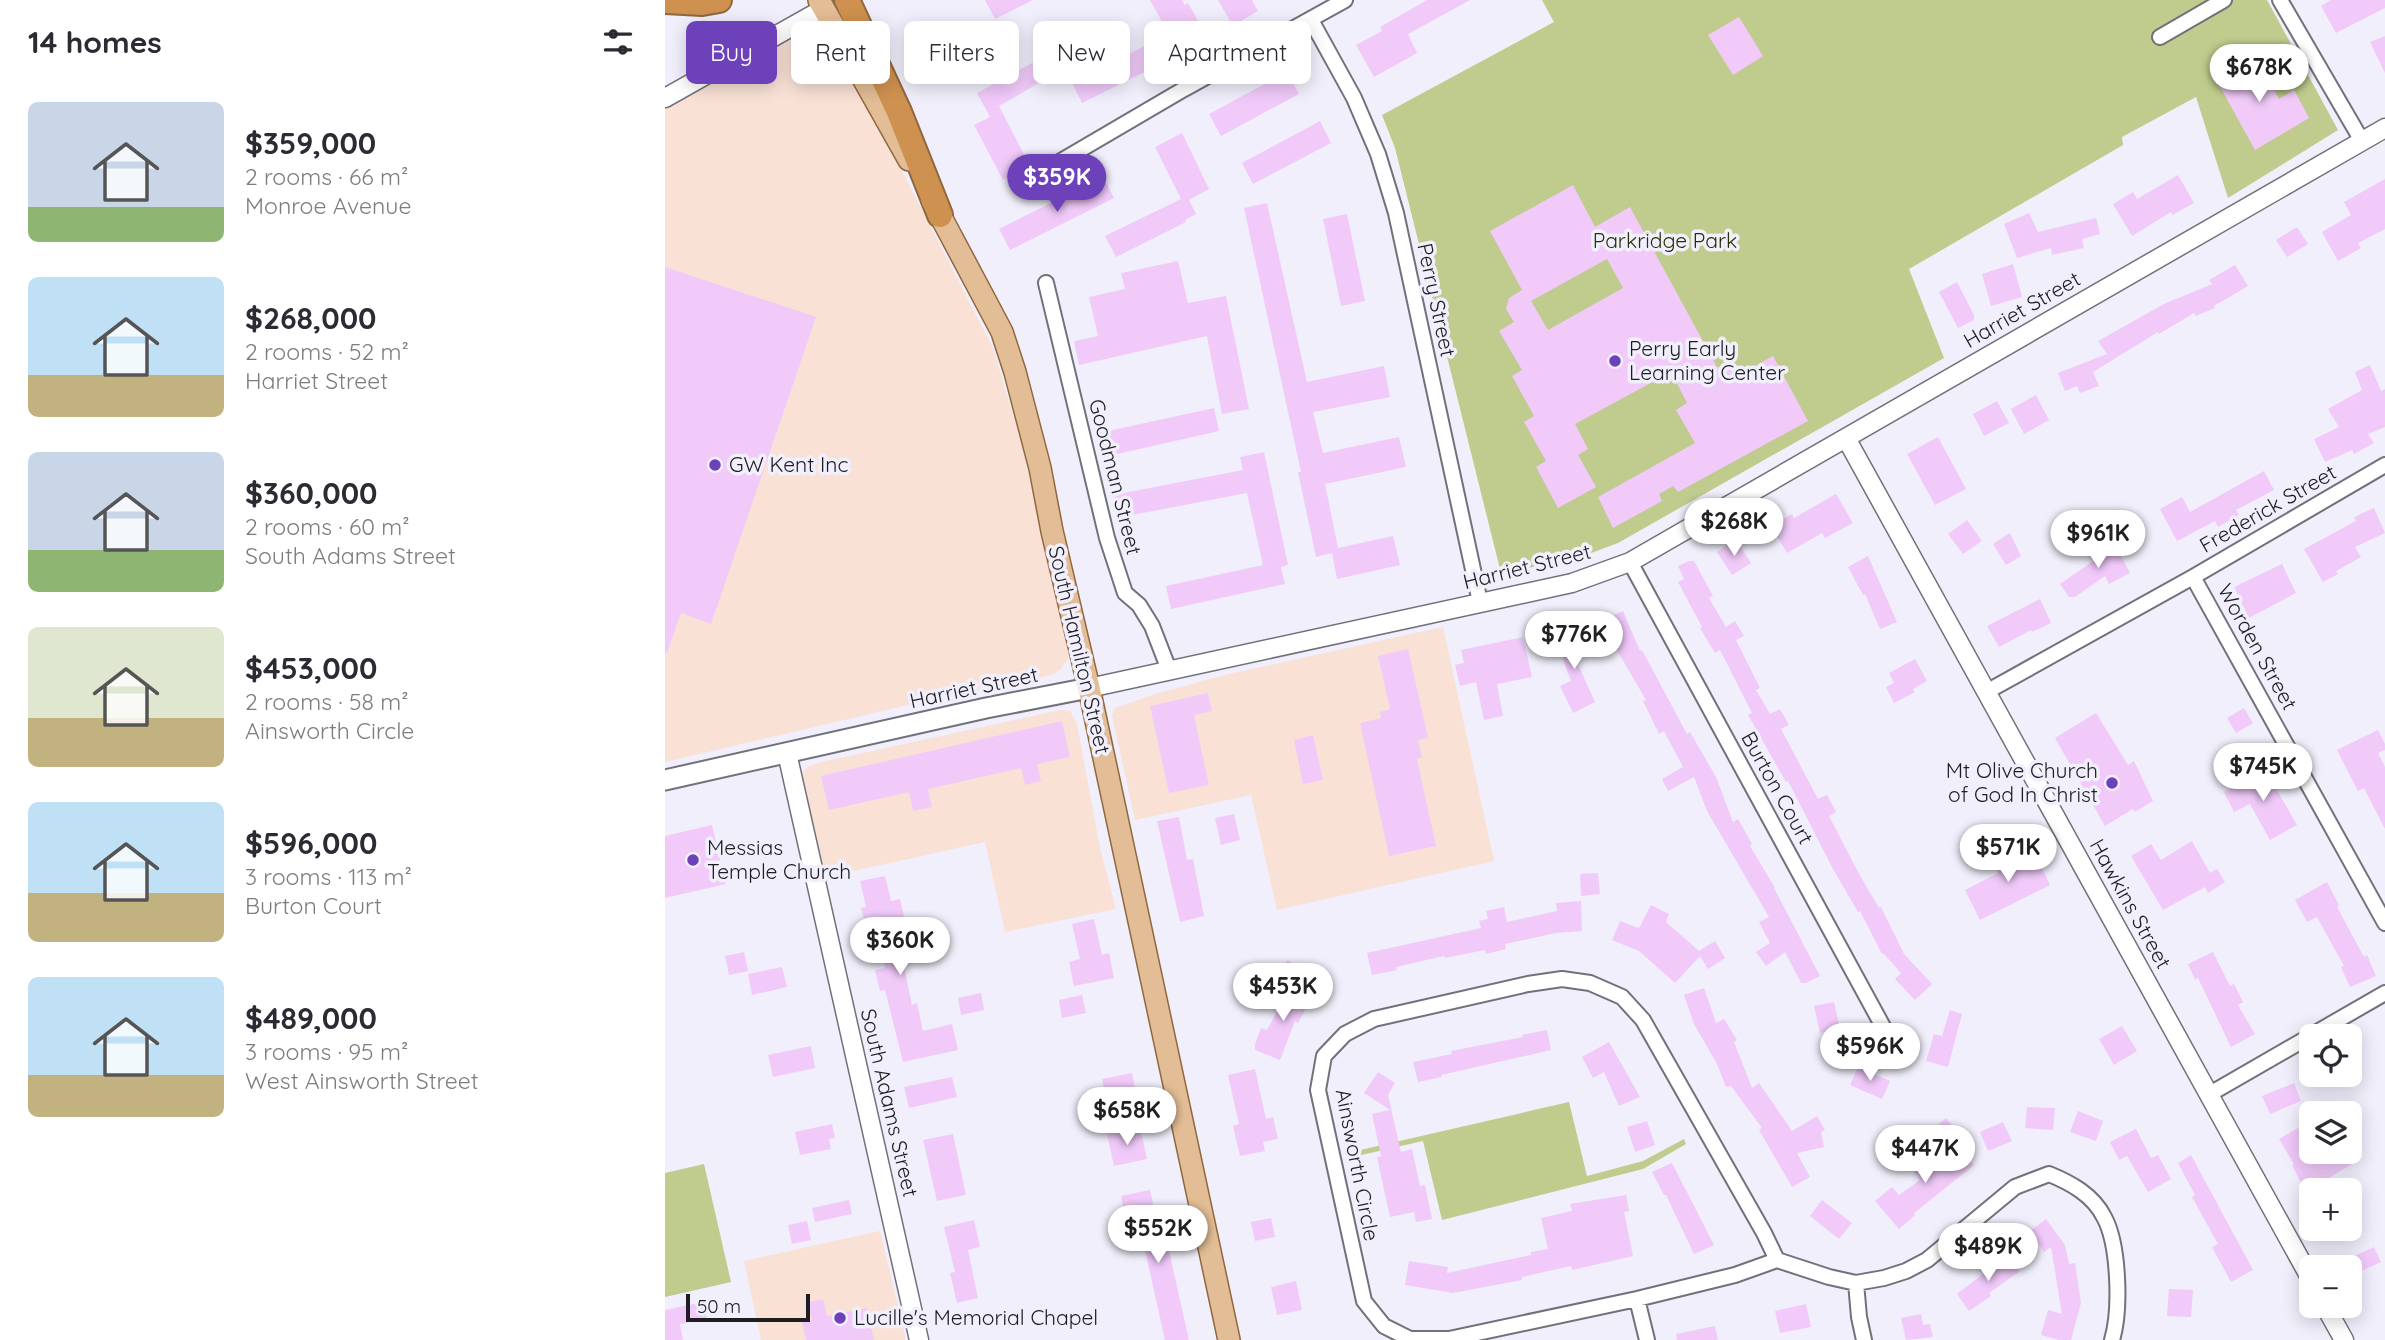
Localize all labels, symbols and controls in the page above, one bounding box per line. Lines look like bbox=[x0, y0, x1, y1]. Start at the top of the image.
chip: Buy bbox=[686, 21, 777, 84]
chip: Rent bbox=[791, 21, 890, 84]
chip: Filters bbox=[904, 21, 1019, 84]
chip: New bbox=[1033, 21, 1130, 84]
chip: Apartment bbox=[1144, 21, 1311, 84]
text: 14 homes bbox=[28, 23, 162, 61]
icon: filters bbox=[599, 23, 637, 61]
pin: $678K bbox=[2210, 44, 2308, 104]
text: $678K bbox=[2226, 52, 2292, 81]
text: $359,000 bbox=[245, 124, 376, 162]
icon: home bbox=[84, 130, 168, 214]
pin: $359K bbox=[1008, 154, 1106, 214]
text: 2 rooms · 66 m² bbox=[245, 162, 408, 191]
text: $359K bbox=[1023, 162, 1091, 191]
text: Monroe Avenue bbox=[245, 191, 411, 220]
park label: Parkridge Park bbox=[1593, 227, 1737, 253]
street label: Perry Street bbox=[1412, 241, 1462, 359]
street label: Harriet Street bbox=[1958, 265, 2085, 353]
text: $268,000 bbox=[245, 299, 377, 337]
icon: home bbox=[84, 305, 168, 389]
place label: Perry Early Learning Center bbox=[1629, 335, 1785, 385]
text: 2 rooms · 52 m² bbox=[245, 337, 409, 366]
marker: Perry Early Learning Center bbox=[1607, 353, 1623, 369]
text: Harriet Street bbox=[245, 366, 388, 395]
street label: Goodman Street bbox=[1084, 396, 1148, 557]
place label: GW Kent Inc bbox=[729, 451, 848, 477]
marker: GW Kent Inc bbox=[707, 457, 723, 473]
street label: Frederick Street bbox=[2194, 458, 2341, 558]
text: $360,000 bbox=[245, 474, 378, 512]
icon: home bbox=[84, 480, 168, 564]
pin: $268K bbox=[1685, 498, 1783, 558]
text: $268K bbox=[1700, 506, 1768, 535]
pin: $961K bbox=[2049, 510, 2147, 570]
text: 2 rooms · 60 m² bbox=[245, 512, 410, 541]
text: $961K bbox=[2066, 518, 2130, 547]
street label: Harriet Street bbox=[1460, 538, 1593, 594]
text: South Adams Street bbox=[245, 541, 456, 570]
street label: South Hamilton Street bbox=[1043, 543, 1117, 756]
street label: Worden Street bbox=[2213, 579, 2303, 714]
pin: $776K bbox=[1525, 612, 1623, 671]
text: $776K bbox=[1541, 619, 1607, 648]
text: $453,000 bbox=[245, 649, 377, 687]
icon: home bbox=[84, 655, 168, 739]
street label: Harriet Street bbox=[907, 661, 1040, 713]
text: 2 rooms · 58 m² bbox=[245, 687, 408, 716]
text: Ainsworth Circle bbox=[245, 716, 414, 745]
street label: Burton Court bbox=[1736, 727, 1820, 848]
pin: $745K bbox=[2214, 744, 2312, 803]
text: $745K bbox=[2229, 751, 2297, 780]
place label: Mt Olive Church of God In Christ bbox=[1946, 757, 2098, 807]
marker: Mt Olive Church of God In Christ bbox=[2104, 775, 2120, 791]
text: $596,000 bbox=[245, 824, 377, 862]
pin: $571K bbox=[1959, 824, 2057, 884]
icon: home bbox=[84, 830, 168, 914]
text: $571K bbox=[1976, 832, 2040, 861]
place label: Messias Temple Church bbox=[707, 834, 851, 884]
street label: Hawkins Street bbox=[2085, 834, 2177, 973]
marker: Messias Temple Church bbox=[685, 852, 701, 868]
text: 3 rooms · 113 m² bbox=[245, 862, 412, 891]
text: Burton Court bbox=[245, 891, 382, 920]
pin: $360K bbox=[851, 918, 949, 977]
text: $360K bbox=[866, 925, 934, 954]
pin: $453K bbox=[1234, 964, 1332, 1023]
text: $453K bbox=[1249, 971, 1317, 1000]
text: $489,000 bbox=[245, 999, 377, 1037]
icon: home bbox=[84, 1005, 168, 1089]
street label: South Adams Street bbox=[856, 1006, 924, 1199]
pin: $596K bbox=[1821, 1024, 1919, 1083]
map controls bbox=[2299, 1024, 2362, 1318]
button: locate bbox=[2299, 1024, 2362, 1087]
text: $596K bbox=[1836, 1031, 1904, 1060]
text: 3 rooms · 95 m² bbox=[245, 1037, 408, 1066]
text: West Ainsworth Street bbox=[245, 1066, 479, 1095]
street label: Ainsworth Circle bbox=[1330, 1086, 1385, 1243]
pin: $658K bbox=[1078, 1088, 1176, 1147]
text: $658K bbox=[1093, 1095, 1161, 1124]
button: layers bbox=[2299, 1101, 2362, 1164]
pin: $447K bbox=[1876, 1126, 1974, 1185]
text: $447K bbox=[1891, 1133, 1959, 1162]
button: + bbox=[2299, 1178, 2362, 1241]
pin: $552K bbox=[1109, 1206, 1207, 1265]
text: $552K bbox=[1124, 1213, 1192, 1242]
pin: $489K bbox=[1939, 1224, 2037, 1283]
text: $489K bbox=[1954, 1231, 2022, 1260]
button: − bbox=[2299, 1255, 2362, 1318]
scale bar bbox=[686, 1291, 810, 1323]
text: 50 m bbox=[697, 1294, 741, 1318]
place label: Lucille's Memorial Chapel bbox=[854, 1304, 1098, 1330]
marker: Lucille's Memorial Chapel bbox=[832, 1310, 848, 1326]

